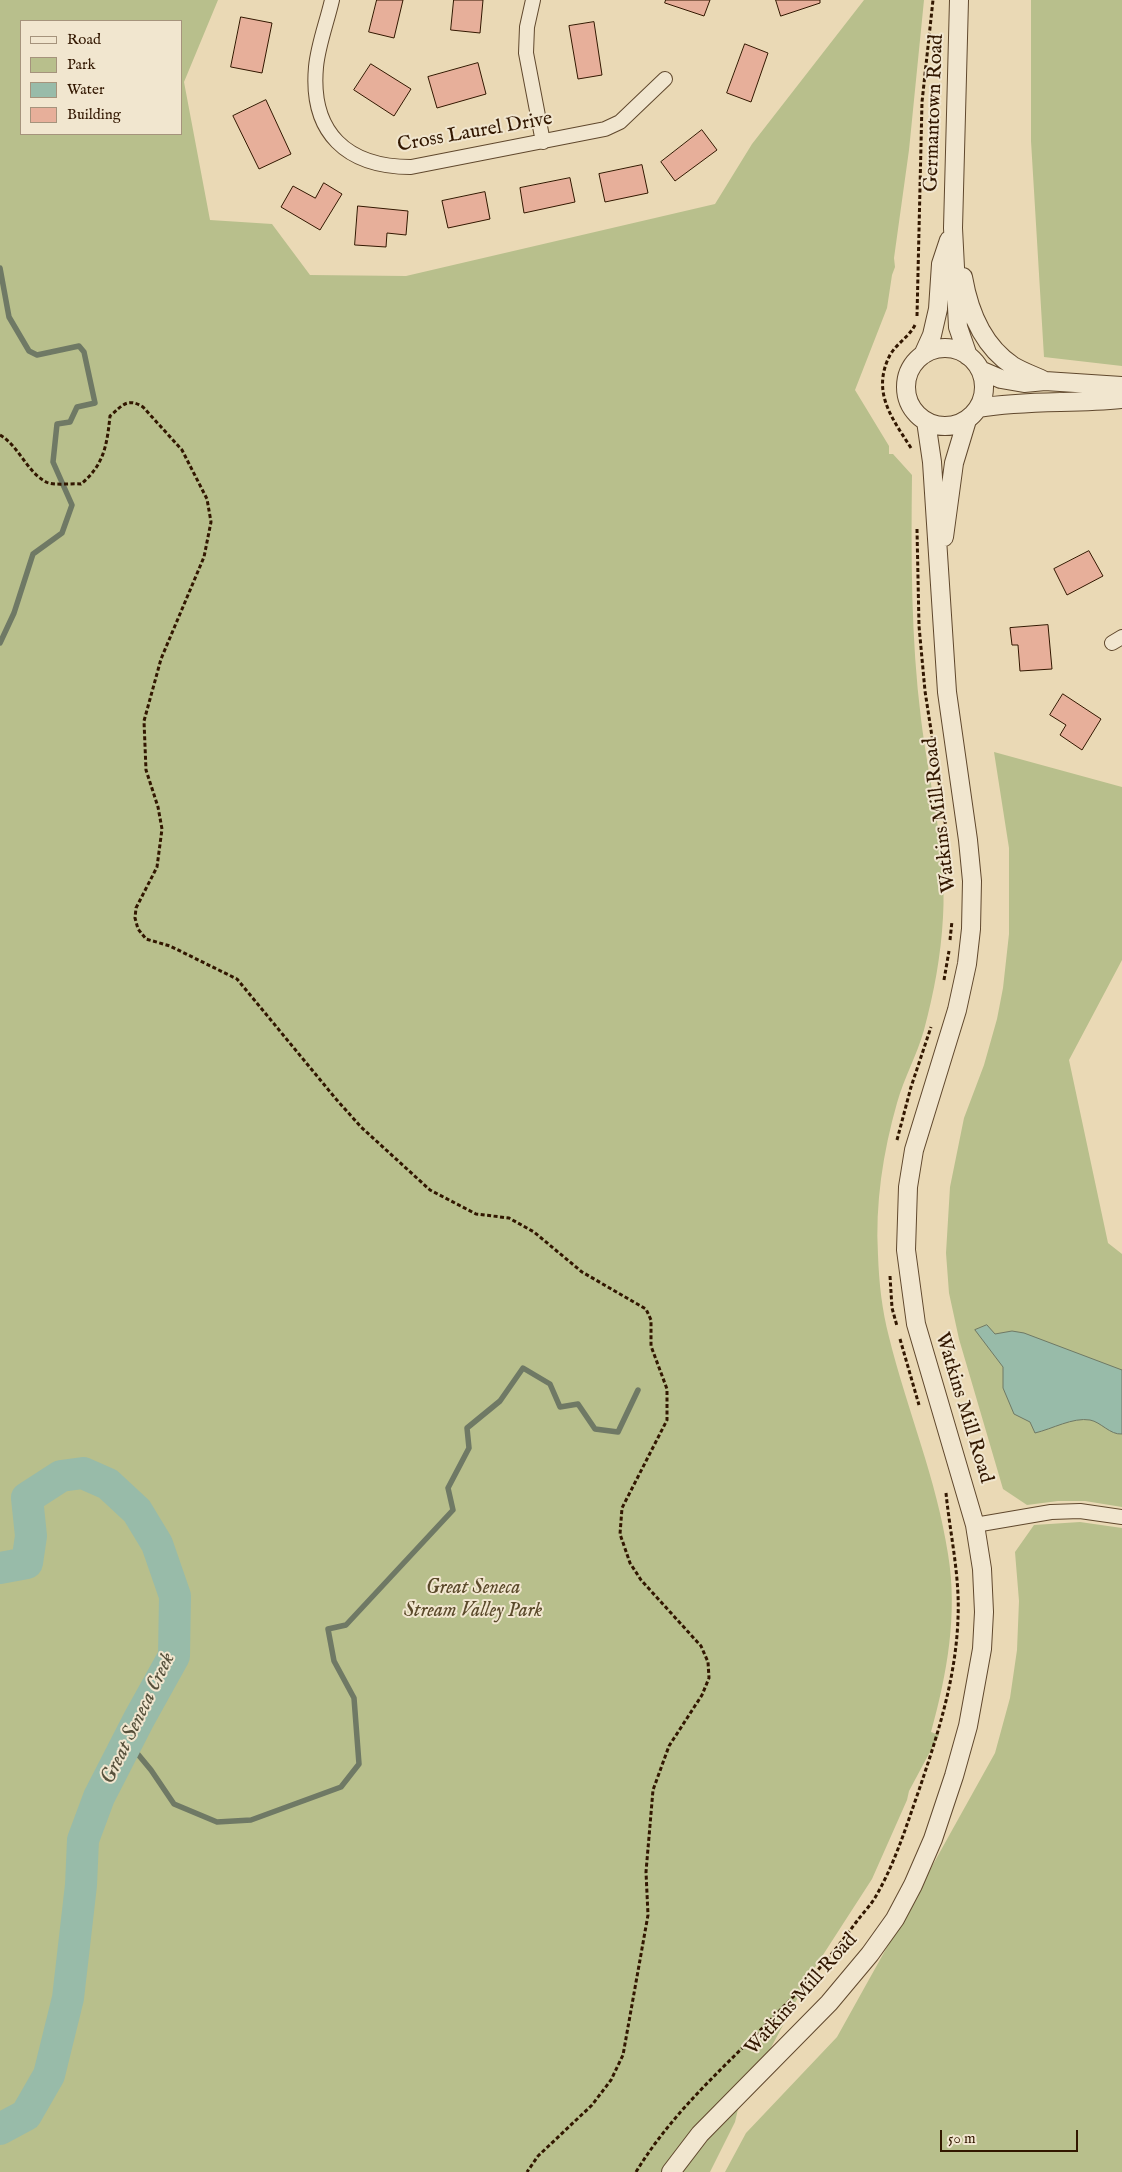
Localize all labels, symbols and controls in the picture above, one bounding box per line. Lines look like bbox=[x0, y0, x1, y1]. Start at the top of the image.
legend bbox=[20, 20, 182, 135]
text: Road bbox=[67, 30, 101, 49]
street label: Germantown Road bbox=[920, 34, 950, 192]
text: Park bbox=[67, 55, 96, 74]
text: Water bbox=[67, 80, 104, 99]
text: Building bbox=[67, 105, 121, 124]
street label: Cross Laurel Drive bbox=[396, 108, 554, 158]
street label: Watkins Mill Road bbox=[920, 736, 962, 894]
street label: Watkins Mill Road bbox=[929, 1330, 997, 1486]
park label: Great Seneca Stream Valley Park bbox=[404, 1577, 542, 1624]
water label: Great Seneca Creek bbox=[96, 1649, 182, 1789]
street label: Watkins Mill Road bbox=[741, 1929, 863, 2061]
scale bar bbox=[942, 2120, 1080, 2152]
text: 50 m bbox=[948, 2129, 976, 2148]

